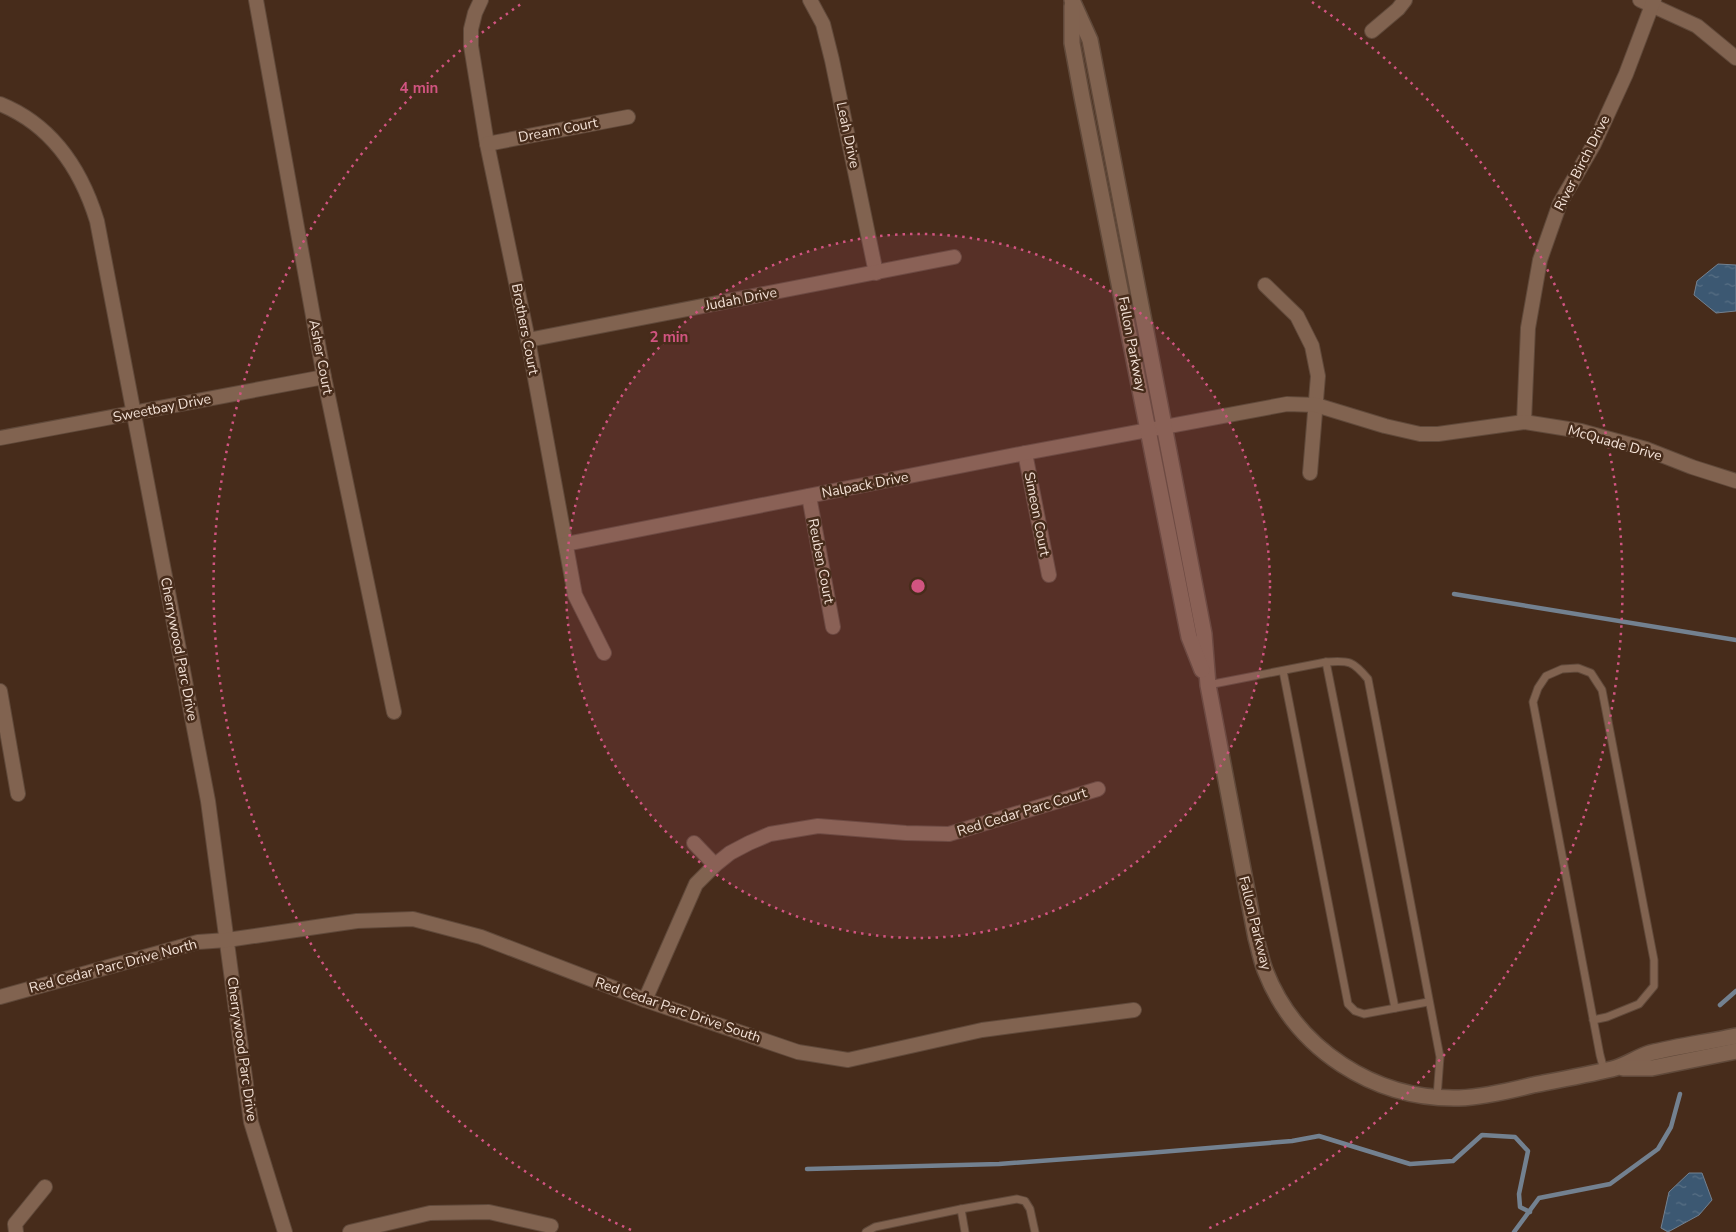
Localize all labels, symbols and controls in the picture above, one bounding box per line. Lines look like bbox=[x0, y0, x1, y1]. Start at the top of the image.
text: 4 min bbox=[400, 78, 438, 98]
street label: Leah Drive bbox=[832, 100, 864, 170]
street label: River Birch Drive bbox=[1550, 112, 1614, 214]
street label: Dream Court bbox=[517, 113, 599, 147]
street label: Brothers Court bbox=[507, 282, 543, 376]
street label: Judah Drive bbox=[703, 283, 779, 315]
street label: Fallon Parkway bbox=[1113, 295, 1151, 394]
street label: Asher Court bbox=[304, 318, 338, 396]
text: 2 min bbox=[650, 327, 688, 347]
street label: Sweetbay Drive bbox=[111, 389, 213, 427]
street label: McQuade Drive bbox=[1566, 421, 1664, 465]
street label: Nalpack Drive bbox=[820, 467, 910, 503]
street label: Simeon Court bbox=[1020, 470, 1054, 558]
street label: Reuben Court bbox=[803, 517, 839, 605]
street label: Cherrywood Parc Drive bbox=[156, 576, 202, 722]
centre of rings bbox=[909, 577, 927, 595]
street label: Red Cedar Parc Court bbox=[955, 783, 1089, 841]
street label: Fallon Parkway bbox=[1234, 874, 1276, 973]
street label: Red Cedar Parc Drive North bbox=[27, 934, 199, 998]
street label: Red Cedar Parc Drive South bbox=[593, 973, 763, 1047]
street label: Cherrywood Parc Drive bbox=[222, 975, 262, 1123]

